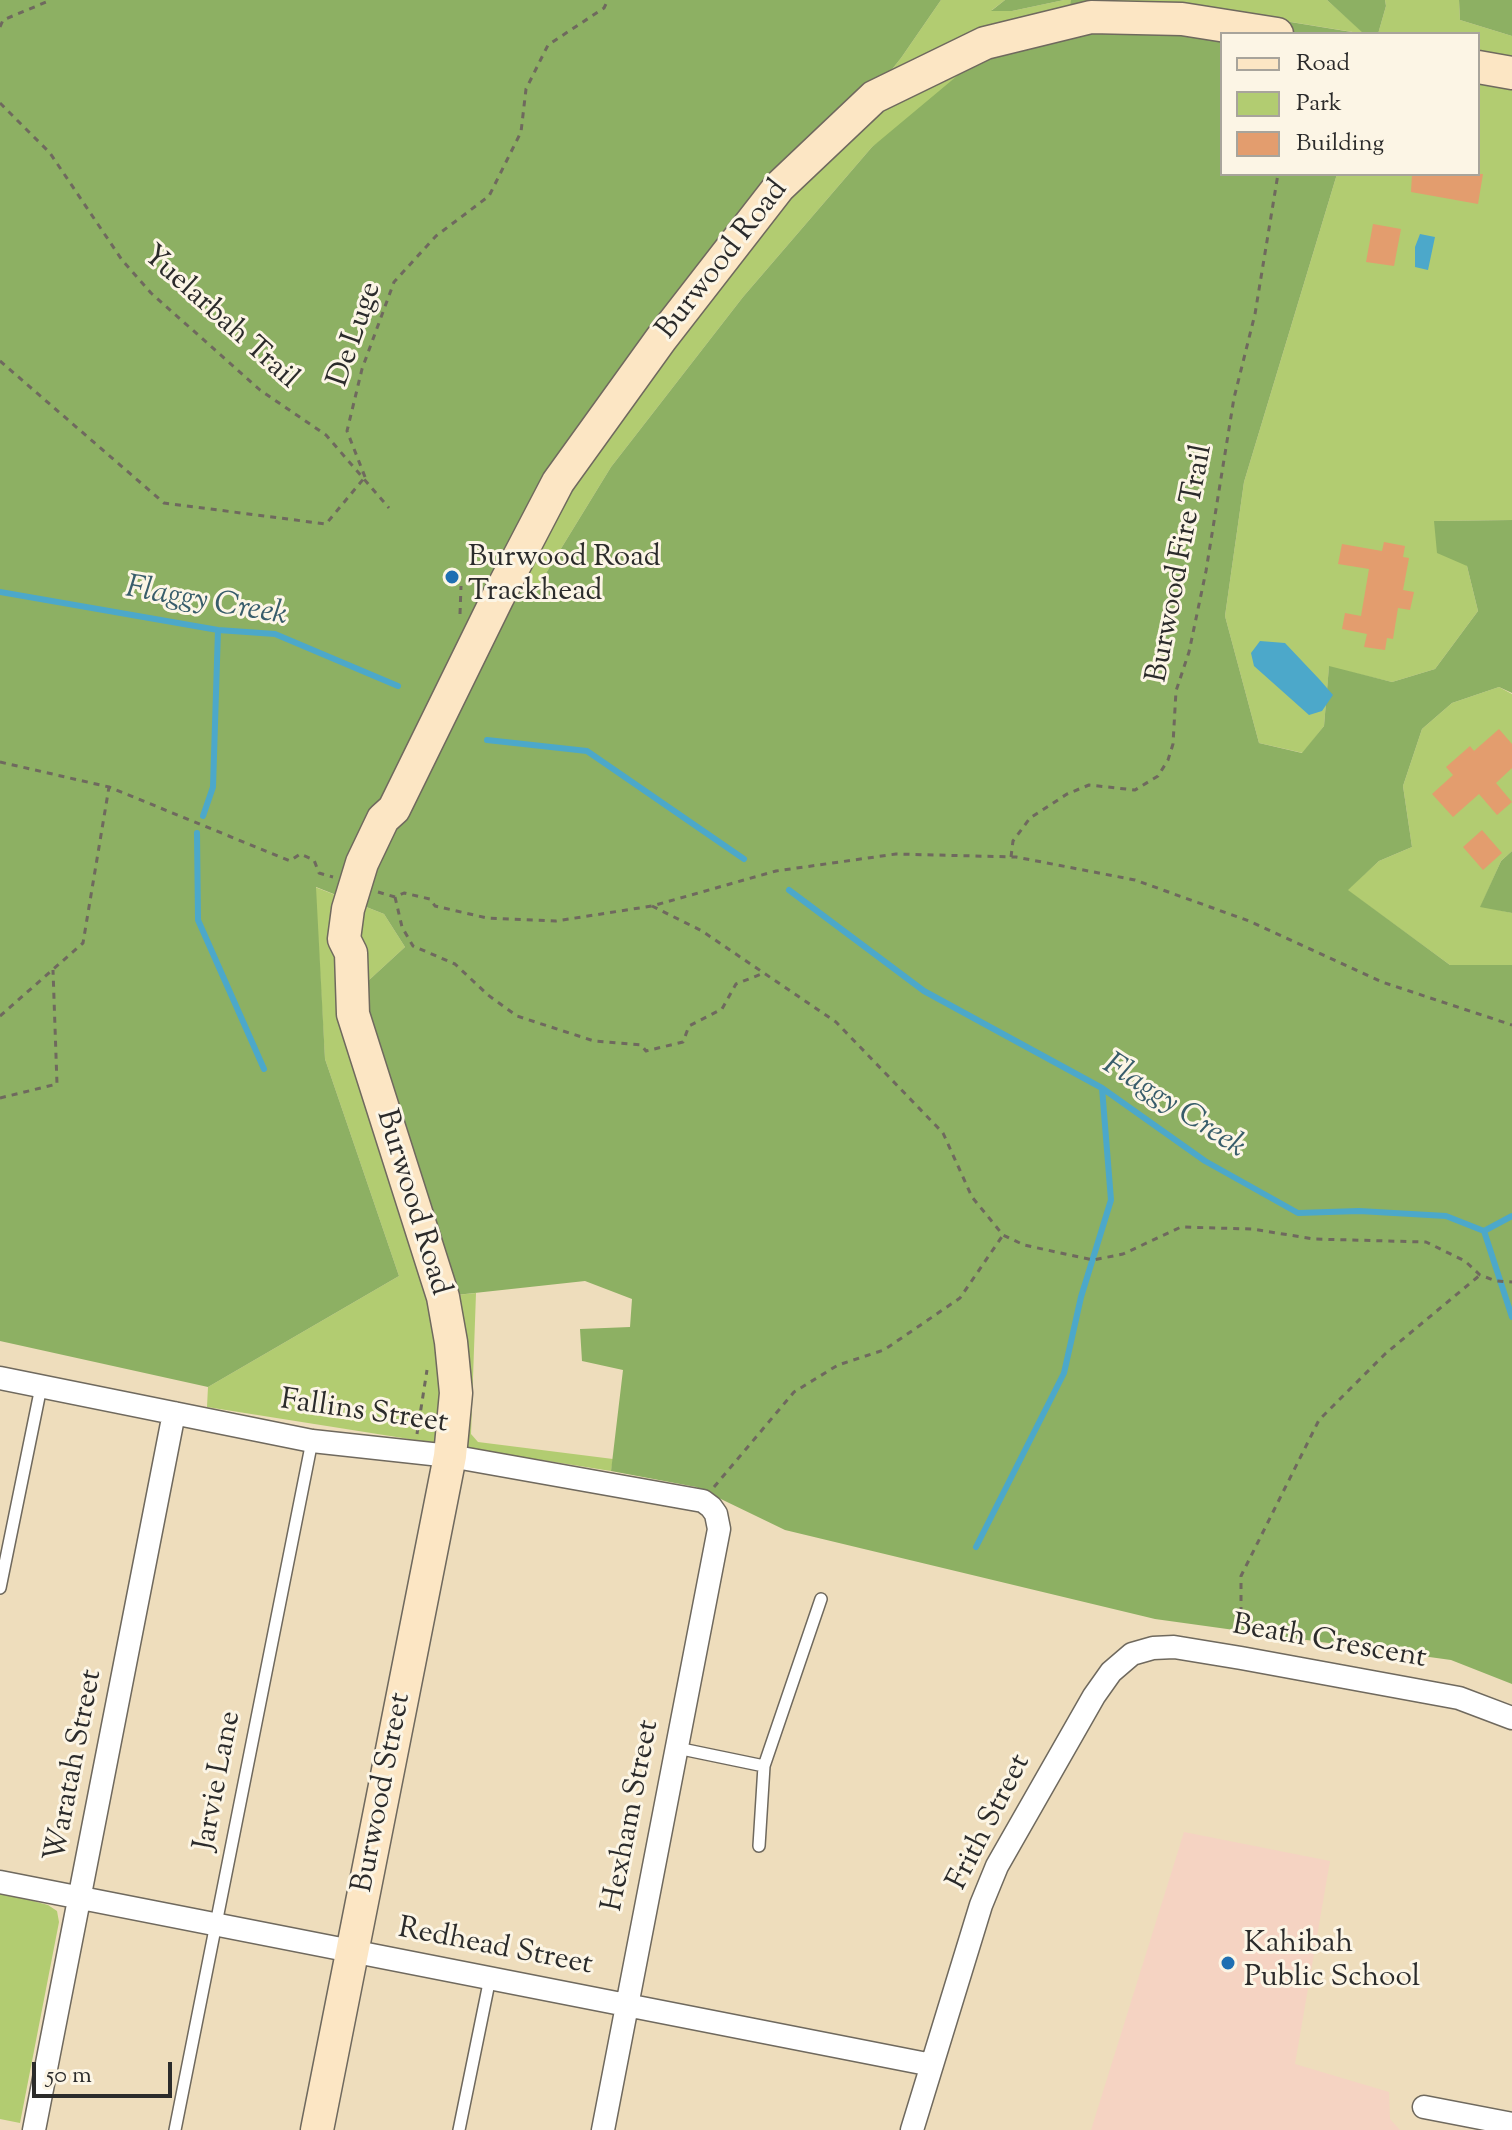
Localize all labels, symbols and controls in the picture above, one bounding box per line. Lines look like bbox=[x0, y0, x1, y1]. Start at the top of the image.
legend bbox=[1220, 32, 1480, 176]
text: Road bbox=[1296, 47, 1350, 81]
text: Park bbox=[1296, 87, 1342, 121]
text: Building bbox=[1296, 127, 1384, 161]
street label: Burwood Road bbox=[651, 174, 797, 348]
street label: Yuelarbah Trail bbox=[133, 239, 305, 399]
street label: De Luge bbox=[322, 278, 392, 392]
street label: Burwood Fire Trail bbox=[1141, 442, 1223, 686]
place label: Burwood Road Trackhead bbox=[468, 542, 661, 612]
marker: Burwood Road Trackhead bbox=[443, 568, 461, 586]
water label: Flaggy Creek bbox=[122, 571, 290, 637]
water label: Flaggy Creek bbox=[1094, 1047, 1252, 1169]
street label: Burwood Road bbox=[366, 1106, 456, 1300]
street label: Fallins Street bbox=[278, 1384, 450, 1444]
street label: Beath Crescent bbox=[1229, 1609, 1429, 1679]
street label: Waratah Street bbox=[40, 1667, 112, 1865]
street label: Burwood Street bbox=[347, 1690, 421, 1896]
street label: Jarvie Lane bbox=[189, 1708, 251, 1854]
street label: Hexham Street bbox=[597, 1717, 669, 1915]
street label: Frith Street bbox=[941, 1749, 1041, 1897]
street label: Redhead Street bbox=[395, 1913, 595, 1985]
place label: Kahibah Public School bbox=[1244, 1928, 1420, 1998]
marker: Kahibah Public School bbox=[1219, 1954, 1237, 1972]
scale bar bbox=[36, 2046, 176, 2096]
text: 50 m bbox=[46, 2059, 92, 2093]

